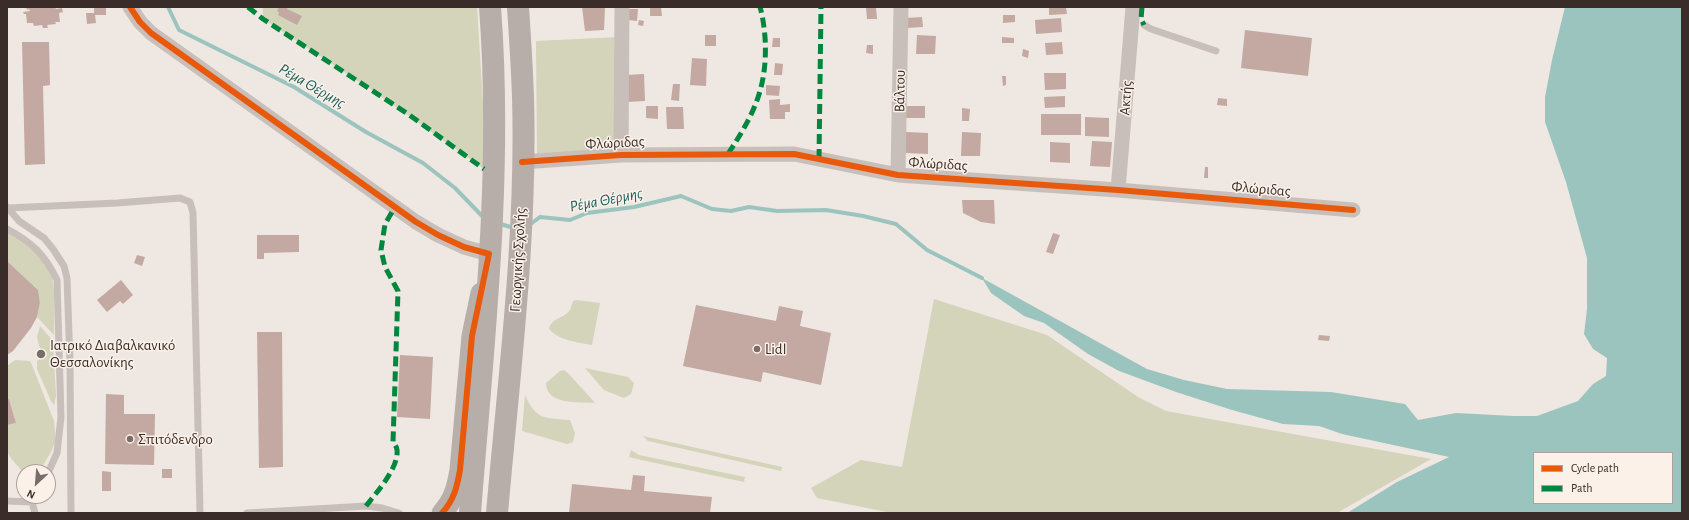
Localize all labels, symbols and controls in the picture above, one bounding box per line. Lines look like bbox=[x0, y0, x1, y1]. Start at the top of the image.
water label: Ρέμα Θέρμης bbox=[275, 59, 349, 113]
street label: Βάλτου bbox=[891, 70, 909, 112]
street label: Ακτής bbox=[1116, 80, 1136, 116]
street label: Φλώριδας bbox=[585, 132, 645, 154]
street label: Φλώριδας bbox=[908, 153, 968, 175]
street label: Φλώριδας bbox=[1231, 177, 1291, 201]
water label: Ρέμα Θέρμης bbox=[568, 184, 644, 216]
street label: Γεωργικής Σχολής bbox=[506, 208, 530, 312]
place label: Ιατρικό Διαβαλκανικό Θεσσαλονίκης bbox=[50, 336, 175, 371]
place label: Lidl bbox=[765, 340, 786, 358]
marker: Lidl bbox=[752, 344, 762, 354]
marker: Ιατρικό Διαβαλκανικό Θεσσαλονίκης bbox=[35, 348, 47, 360]
place label: Σπιτόδενδρο bbox=[138, 430, 213, 448]
marker: Σπιτόδενδρο bbox=[125, 434, 135, 444]
legend bbox=[1533, 452, 1673, 504]
text: Cycle path bbox=[1571, 462, 1619, 474]
north arrow bbox=[16, 464, 56, 504]
text: Path bbox=[1571, 482, 1593, 494]
text: N bbox=[25, 488, 37, 501]

